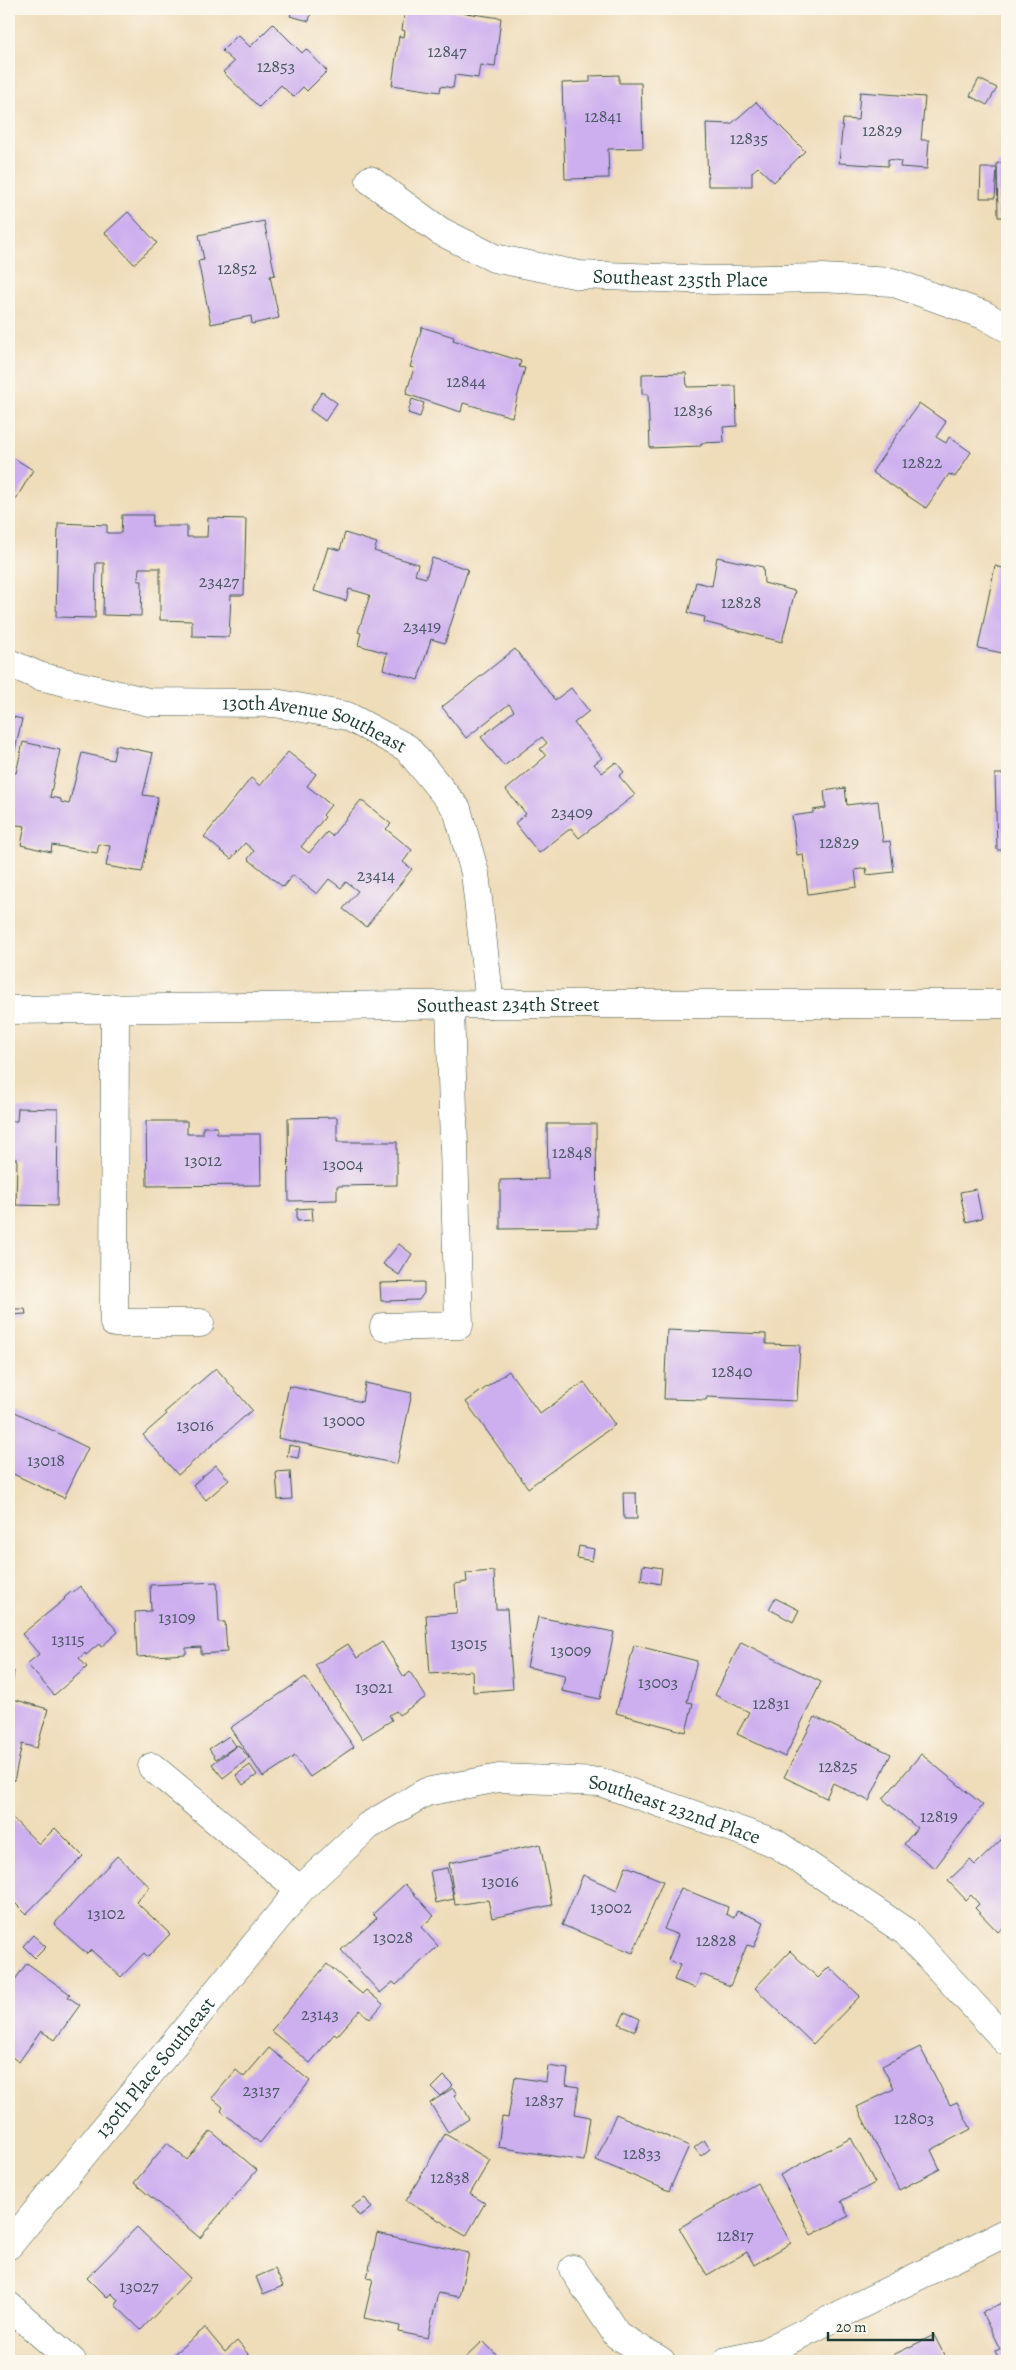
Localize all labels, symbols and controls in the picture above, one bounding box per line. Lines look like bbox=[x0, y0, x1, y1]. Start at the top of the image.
house number: 12847 bbox=[427, 39, 467, 63]
house number: 12853 bbox=[257, 54, 295, 78]
house number: 12841 bbox=[584, 104, 622, 128]
house number: 12829 bbox=[862, 118, 902, 142]
house number: 12835 bbox=[730, 126, 768, 150]
house number: 12852 bbox=[217, 256, 257, 280]
street label: Southeast 235th Place bbox=[592, 263, 768, 294]
house number: 12844 bbox=[446, 369, 486, 393]
house number: 12836 bbox=[673, 398, 713, 422]
house number: 12822 bbox=[902, 450, 943, 474]
house number: 23427 bbox=[199, 569, 240, 593]
house number: 12828 bbox=[721, 590, 761, 614]
house number: 23419 bbox=[403, 614, 441, 638]
street label: 130th Avenue Southeast bbox=[222, 689, 412, 760]
house number: 23409 bbox=[551, 800, 593, 824]
house number: 12829 bbox=[819, 830, 859, 854]
house number: 23414 bbox=[357, 863, 395, 887]
street label: Southeast 234th Street bbox=[417, 991, 600, 1019]
house number: 12848 bbox=[552, 1140, 592, 1164]
house number: 13012 bbox=[184, 1148, 222, 1172]
house number: 13004 bbox=[323, 1152, 364, 1176]
house number: 12840 bbox=[711, 1359, 753, 1383]
house number: 13000 bbox=[323, 1408, 365, 1432]
house number: 13016 bbox=[176, 1413, 214, 1437]
house number: 13018 bbox=[27, 1448, 65, 1472]
house number: 13109 bbox=[158, 1605, 196, 1629]
house number: 13115 bbox=[51, 1627, 85, 1651]
house number: 13015 bbox=[450, 1631, 488, 1655]
house number: 13009 bbox=[550, 1638, 592, 1662]
house number: 13003 bbox=[638, 1670, 678, 1694]
house number: 13021 bbox=[355, 1675, 393, 1699]
house number: 12831 bbox=[752, 1691, 790, 1715]
house number: 12825 bbox=[818, 1754, 858, 1778]
street label: Southeast 232nd Place bbox=[588, 1769, 764, 1851]
house number: 12819 bbox=[920, 1804, 958, 1828]
house number: 13016 bbox=[481, 1869, 519, 1893]
house number: 13002 bbox=[590, 1895, 632, 1919]
house number: 13102 bbox=[87, 1901, 125, 1925]
house number: 13028 bbox=[373, 1925, 413, 1949]
house number: 12828 bbox=[696, 1928, 736, 1952]
street label: 130th Place Southeast bbox=[89, 1991, 221, 2144]
house number: 23143 bbox=[301, 2002, 339, 2026]
house number: 23137 bbox=[242, 2078, 280, 2102]
house number: 12837 bbox=[525, 2088, 564, 2112]
house number: 12803 bbox=[894, 2106, 934, 2130]
house number: 12833 bbox=[623, 2141, 661, 2165]
house number: 12838 bbox=[430, 2165, 470, 2189]
house number: 12817 bbox=[716, 2223, 754, 2247]
house number: 13027 bbox=[119, 2274, 159, 2298]
scale bar bbox=[828, 2310, 934, 2342]
text: 20 m bbox=[836, 2317, 867, 2337]

